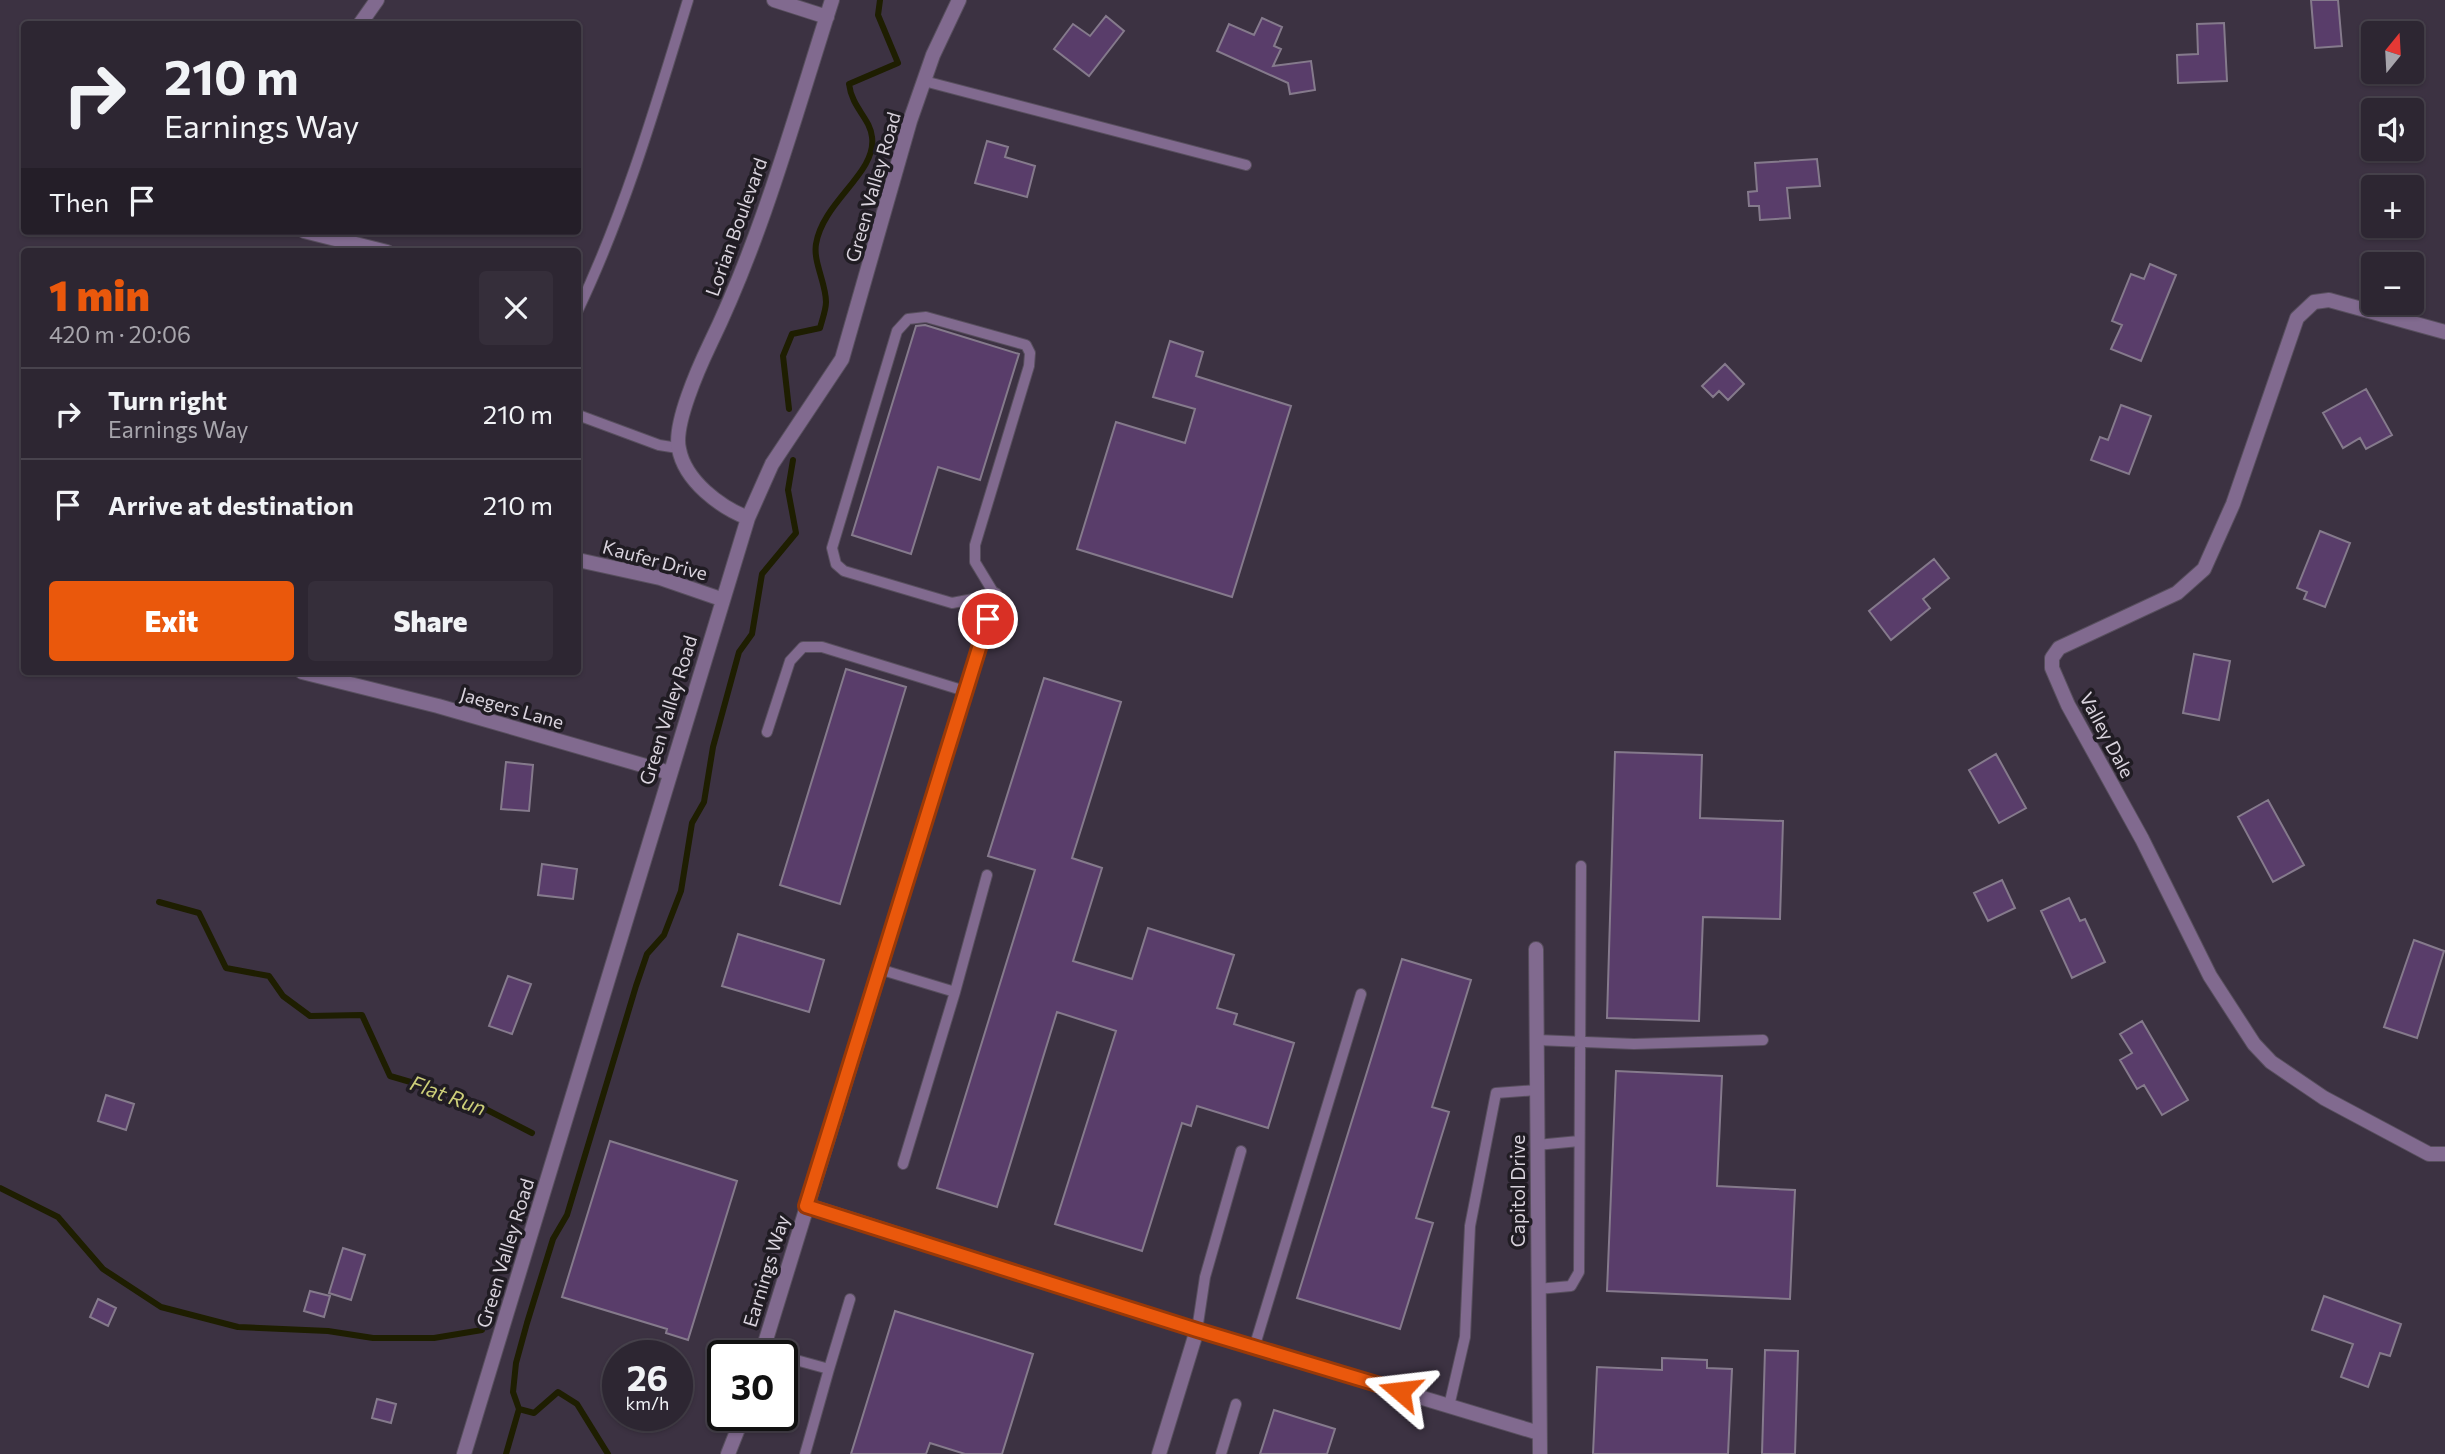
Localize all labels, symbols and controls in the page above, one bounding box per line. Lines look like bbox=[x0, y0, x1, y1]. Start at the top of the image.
north arrow bbox=[2361, 21, 2424, 84]
map controls bbox=[2361, 21, 2424, 315]
text: 210 m bbox=[164, 45, 299, 105]
icon: right bbox=[49, 49, 140, 140]
button: sound bbox=[2361, 98, 2424, 161]
text: Earnings Way bbox=[164, 105, 359, 145]
street label: Green Valley Road bbox=[840, 109, 905, 265]
street label: Lorian Boulevard bbox=[700, 154, 771, 299]
button: + bbox=[2361, 175, 2424, 238]
icon: arrive bbox=[123, 182, 161, 220]
text: Then bbox=[49, 186, 109, 217]
button: − bbox=[2361, 252, 2424, 315]
text: 1 min bbox=[49, 268, 150, 320]
button: close bbox=[479, 271, 553, 345]
text: 420 m · 20:06 bbox=[49, 320, 191, 348]
text: Turn right bbox=[108, 384, 227, 415]
icon: right bbox=[49, 395, 87, 433]
text: 210 m bbox=[483, 398, 553, 429]
text: Earnings Way bbox=[108, 415, 248, 443]
icon: arrive bbox=[49, 486, 87, 524]
text: Arrive at destination bbox=[108, 489, 354, 520]
text: 210 m bbox=[483, 489, 553, 520]
street label: Kaufer Drive bbox=[600, 534, 710, 585]
button: Exit bbox=[49, 581, 294, 661]
button: Share bbox=[308, 581, 553, 661]
pin bbox=[958, 589, 1018, 649]
icon: arrive bbox=[969, 600, 1007, 638]
street label: Green Valley Road bbox=[634, 632, 701, 787]
street label: Jaegers Lane bbox=[458, 682, 567, 733]
street label: Valley Dale bbox=[2075, 688, 2140, 782]
water label: Flat Run bbox=[407, 1069, 490, 1120]
street label: Capitol Drive bbox=[1506, 1135, 1529, 1247]
street label: Green Valley Road bbox=[471, 1175, 538, 1330]
street label: Earnings Way bbox=[738, 1212, 794, 1330]
speed limit sign: 30 bbox=[707, 1340, 798, 1431]
position arrow bbox=[1363, 1354, 1437, 1428]
text: 26 bbox=[627, 1355, 668, 1398]
text: km/h bbox=[626, 1392, 669, 1414]

